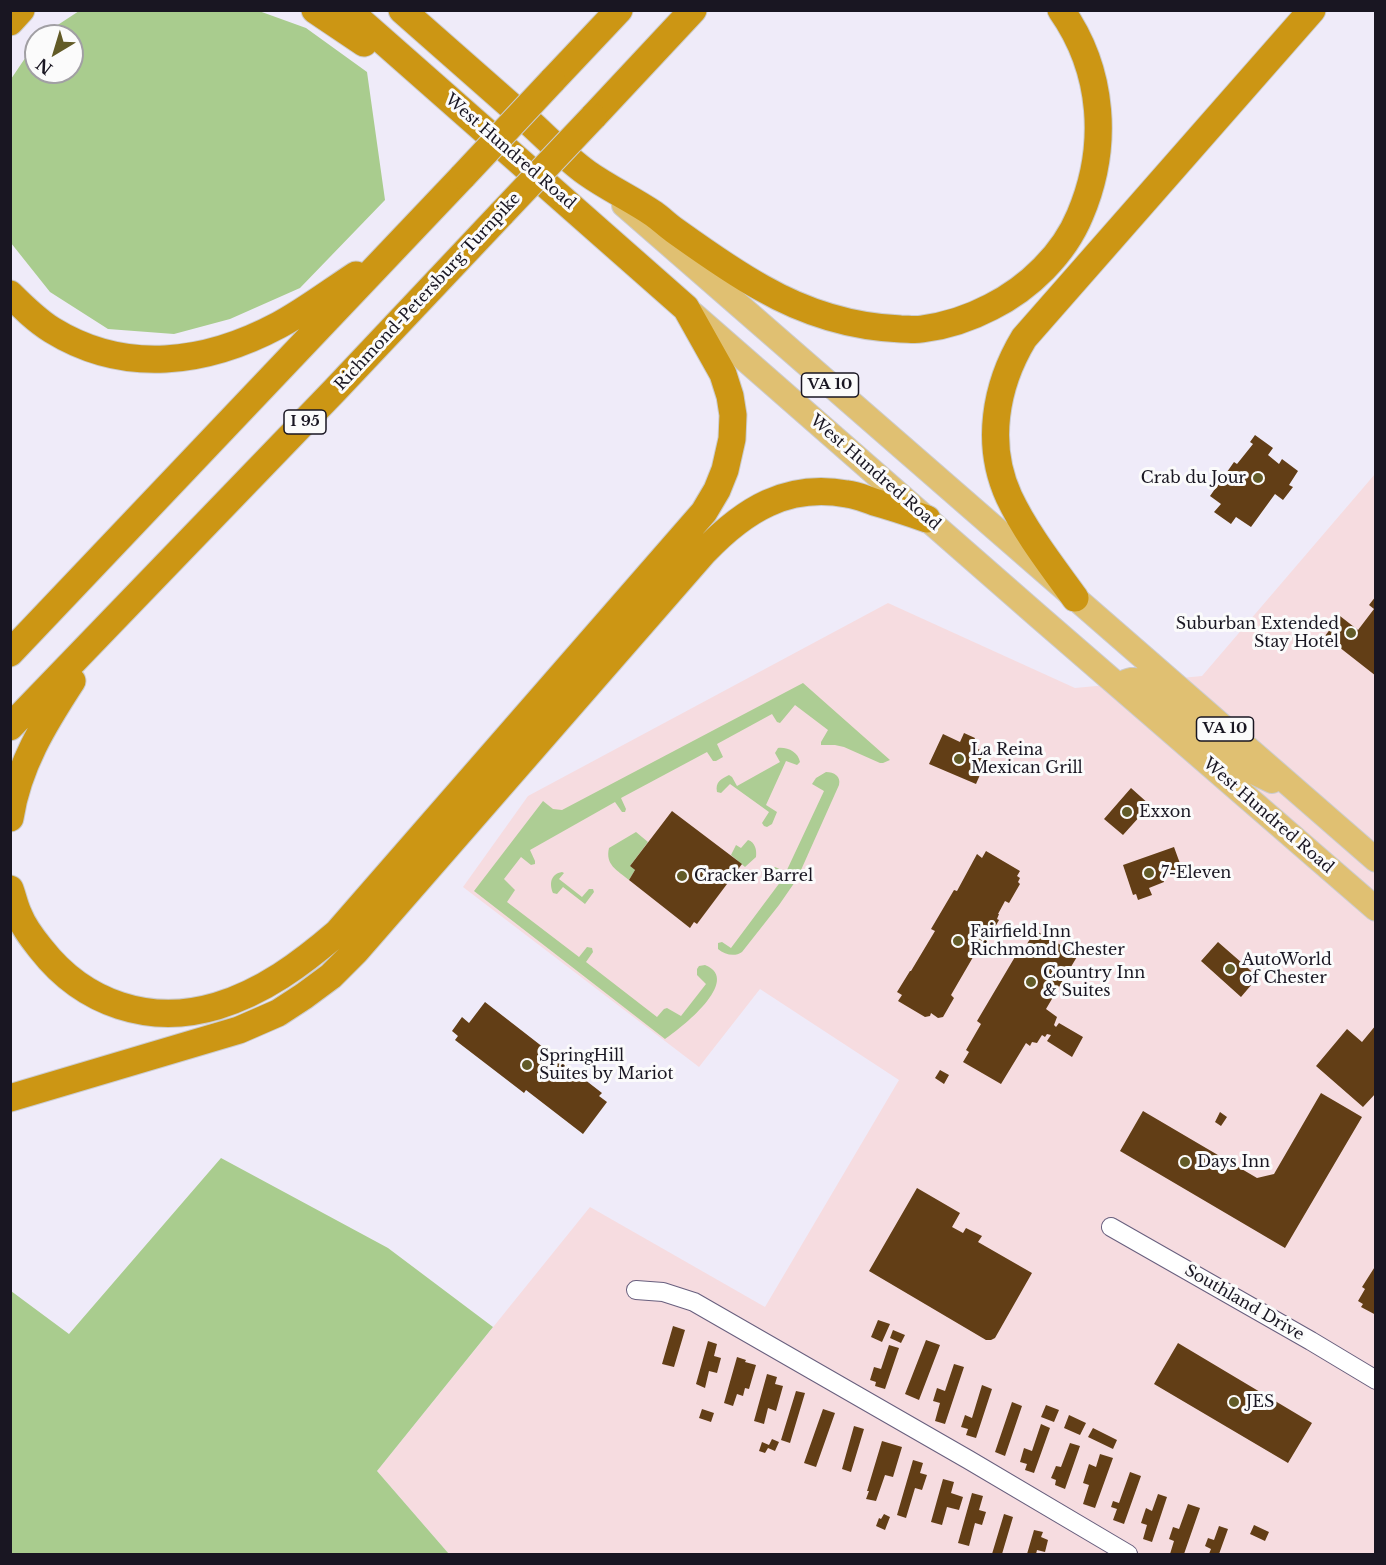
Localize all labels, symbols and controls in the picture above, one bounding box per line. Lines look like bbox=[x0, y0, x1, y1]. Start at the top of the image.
north arrow bbox=[24, 24, 84, 84]
text: N bbox=[32, 54, 56, 79]
street label: West Hundred Road bbox=[441, 90, 579, 214]
street label: Richmond-Petersburg Turnpike bbox=[331, 189, 525, 395]
road number: VA 10 bbox=[802, 373, 858, 397]
road number: I 95 bbox=[284, 410, 326, 434]
street label: West Hundred Road bbox=[806, 411, 944, 535]
place label: Crab du Jour bbox=[1141, 468, 1246, 488]
marker: Crab du Jour bbox=[1251, 471, 1265, 485]
place label: Suburban Extended Stay Hotel bbox=[1176, 614, 1339, 652]
marker: Suburban Extended Stay Hotel bbox=[1344, 626, 1358, 640]
road number: VA 10 bbox=[1196, 717, 1254, 741]
place label: La Reina Mexican Grill bbox=[971, 740, 1083, 778]
marker: La Reina Mexican Grill bbox=[952, 752, 966, 766]
street label: West Hundred Road bbox=[1199, 754, 1337, 878]
place label: Exxon bbox=[1139, 802, 1191, 822]
marker: Exxon bbox=[1120, 805, 1134, 819]
place label: 7-Eleven bbox=[1161, 863, 1231, 883]
place label: Cracker Barrel bbox=[694, 866, 813, 886]
marker: 7-Eleven bbox=[1142, 866, 1156, 880]
marker: Cracker Barrel bbox=[675, 869, 689, 883]
place label: Fairfield Inn Richmond Chester bbox=[970, 922, 1125, 960]
marker: Fairfield Inn Richmond Chester bbox=[951, 934, 965, 948]
place label: AutoWorld of Chester bbox=[1242, 950, 1332, 988]
marker: AutoWorld of Chester bbox=[1223, 962, 1237, 976]
place label: Country Inn & Suites bbox=[1043, 963, 1145, 1001]
marker: Country Inn & Suites bbox=[1024, 975, 1038, 989]
place label: SpringHill Suites by Mariot bbox=[539, 1046, 673, 1084]
marker: SpringHill Suites by Mariot bbox=[520, 1058, 534, 1072]
place label: Days Inn bbox=[1197, 1152, 1270, 1172]
marker: Days Inn bbox=[1178, 1155, 1192, 1169]
street label: Southland Drive bbox=[1181, 1261, 1307, 1345]
place label: JES bbox=[1246, 1392, 1274, 1412]
marker: JES bbox=[1227, 1395, 1241, 1409]

